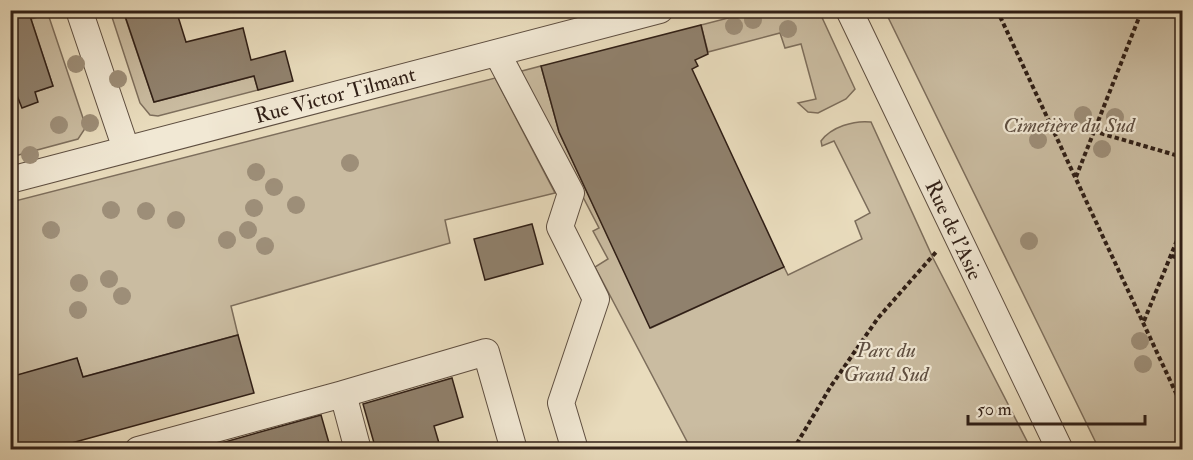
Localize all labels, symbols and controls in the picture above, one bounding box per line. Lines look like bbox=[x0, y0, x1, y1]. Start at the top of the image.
street label: Rue Victor Tilmant bbox=[252, 61, 419, 130]
park label: Cimetière du Sud bbox=[1003, 112, 1136, 139]
street label: Rue de l'Asie bbox=[919, 176, 989, 285]
park label: Parc du Grand Sud bbox=[843, 337, 930, 388]
scale bar bbox=[968, 388, 1145, 426]
text: 50 m bbox=[977, 398, 1012, 421]

